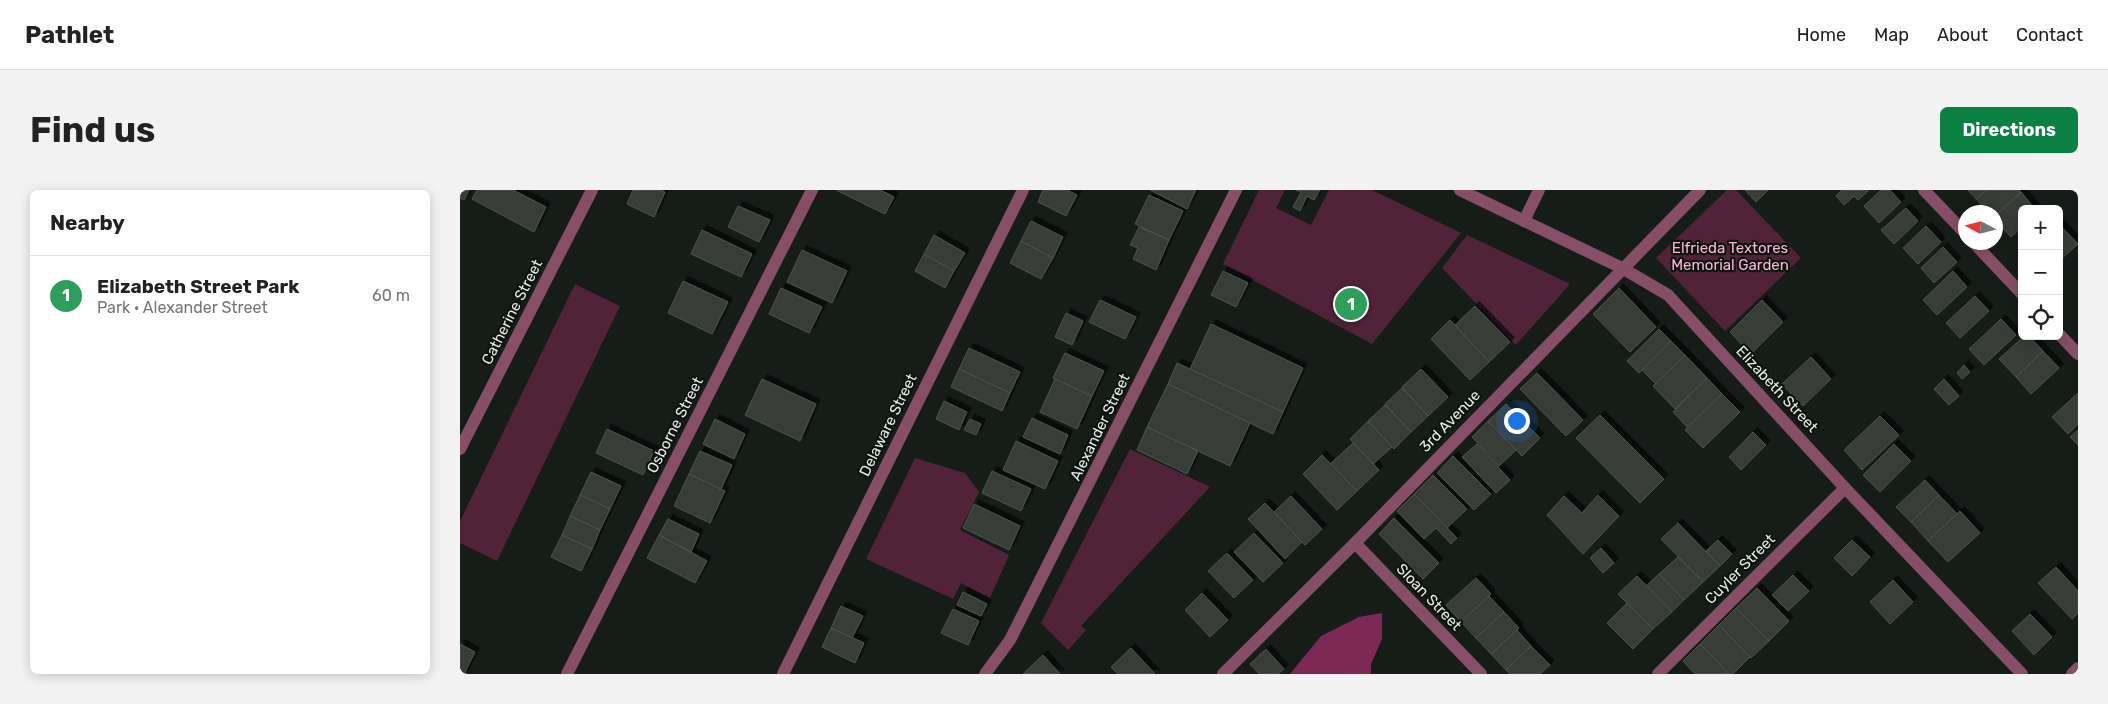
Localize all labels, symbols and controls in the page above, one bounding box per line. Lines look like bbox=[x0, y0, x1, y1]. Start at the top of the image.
text: Pathlet bbox=[25, 21, 114, 49]
text: Home bbox=[1797, 24, 1846, 46]
text: Map bbox=[1874, 24, 1909, 46]
text: About bbox=[1937, 24, 1988, 46]
text: Contact bbox=[2016, 24, 2083, 46]
button: Directions bbox=[1940, 107, 2078, 153]
text: Find us bbox=[30, 109, 155, 151]
north arrow bbox=[1958, 205, 2003, 250]
map controls bbox=[2018, 205, 2063, 340]
button: + bbox=[2018, 205, 2063, 250]
text: Nearby bbox=[50, 210, 125, 235]
park label: Elfrieda Textores Memorial Garden bbox=[1671, 239, 1789, 274]
button: − bbox=[2018, 250, 2063, 295]
street label: Catherine Street bbox=[478, 256, 546, 368]
text: Elizabeth Street Park bbox=[97, 275, 299, 298]
pin: 1 bbox=[1335, 285, 1367, 323]
text: 1 bbox=[62, 286, 70, 305]
text: 60 m bbox=[372, 286, 410, 305]
button: locate bbox=[2018, 295, 2063, 340]
text: Park · Alexander Street bbox=[97, 298, 268, 317]
street label: Elizabeth Street bbox=[1732, 342, 1822, 436]
street label: Alexander Street bbox=[1066, 370, 1134, 484]
street label: Delaware Street bbox=[855, 371, 921, 479]
street label: Osborne Street bbox=[643, 374, 707, 476]
street label: 3rd Avenue bbox=[1416, 386, 1484, 456]
your location bbox=[1504, 408, 1530, 434]
street label: Cuyler Street bbox=[1701, 530, 1779, 608]
street label: Sloan Street bbox=[1393, 560, 1465, 634]

